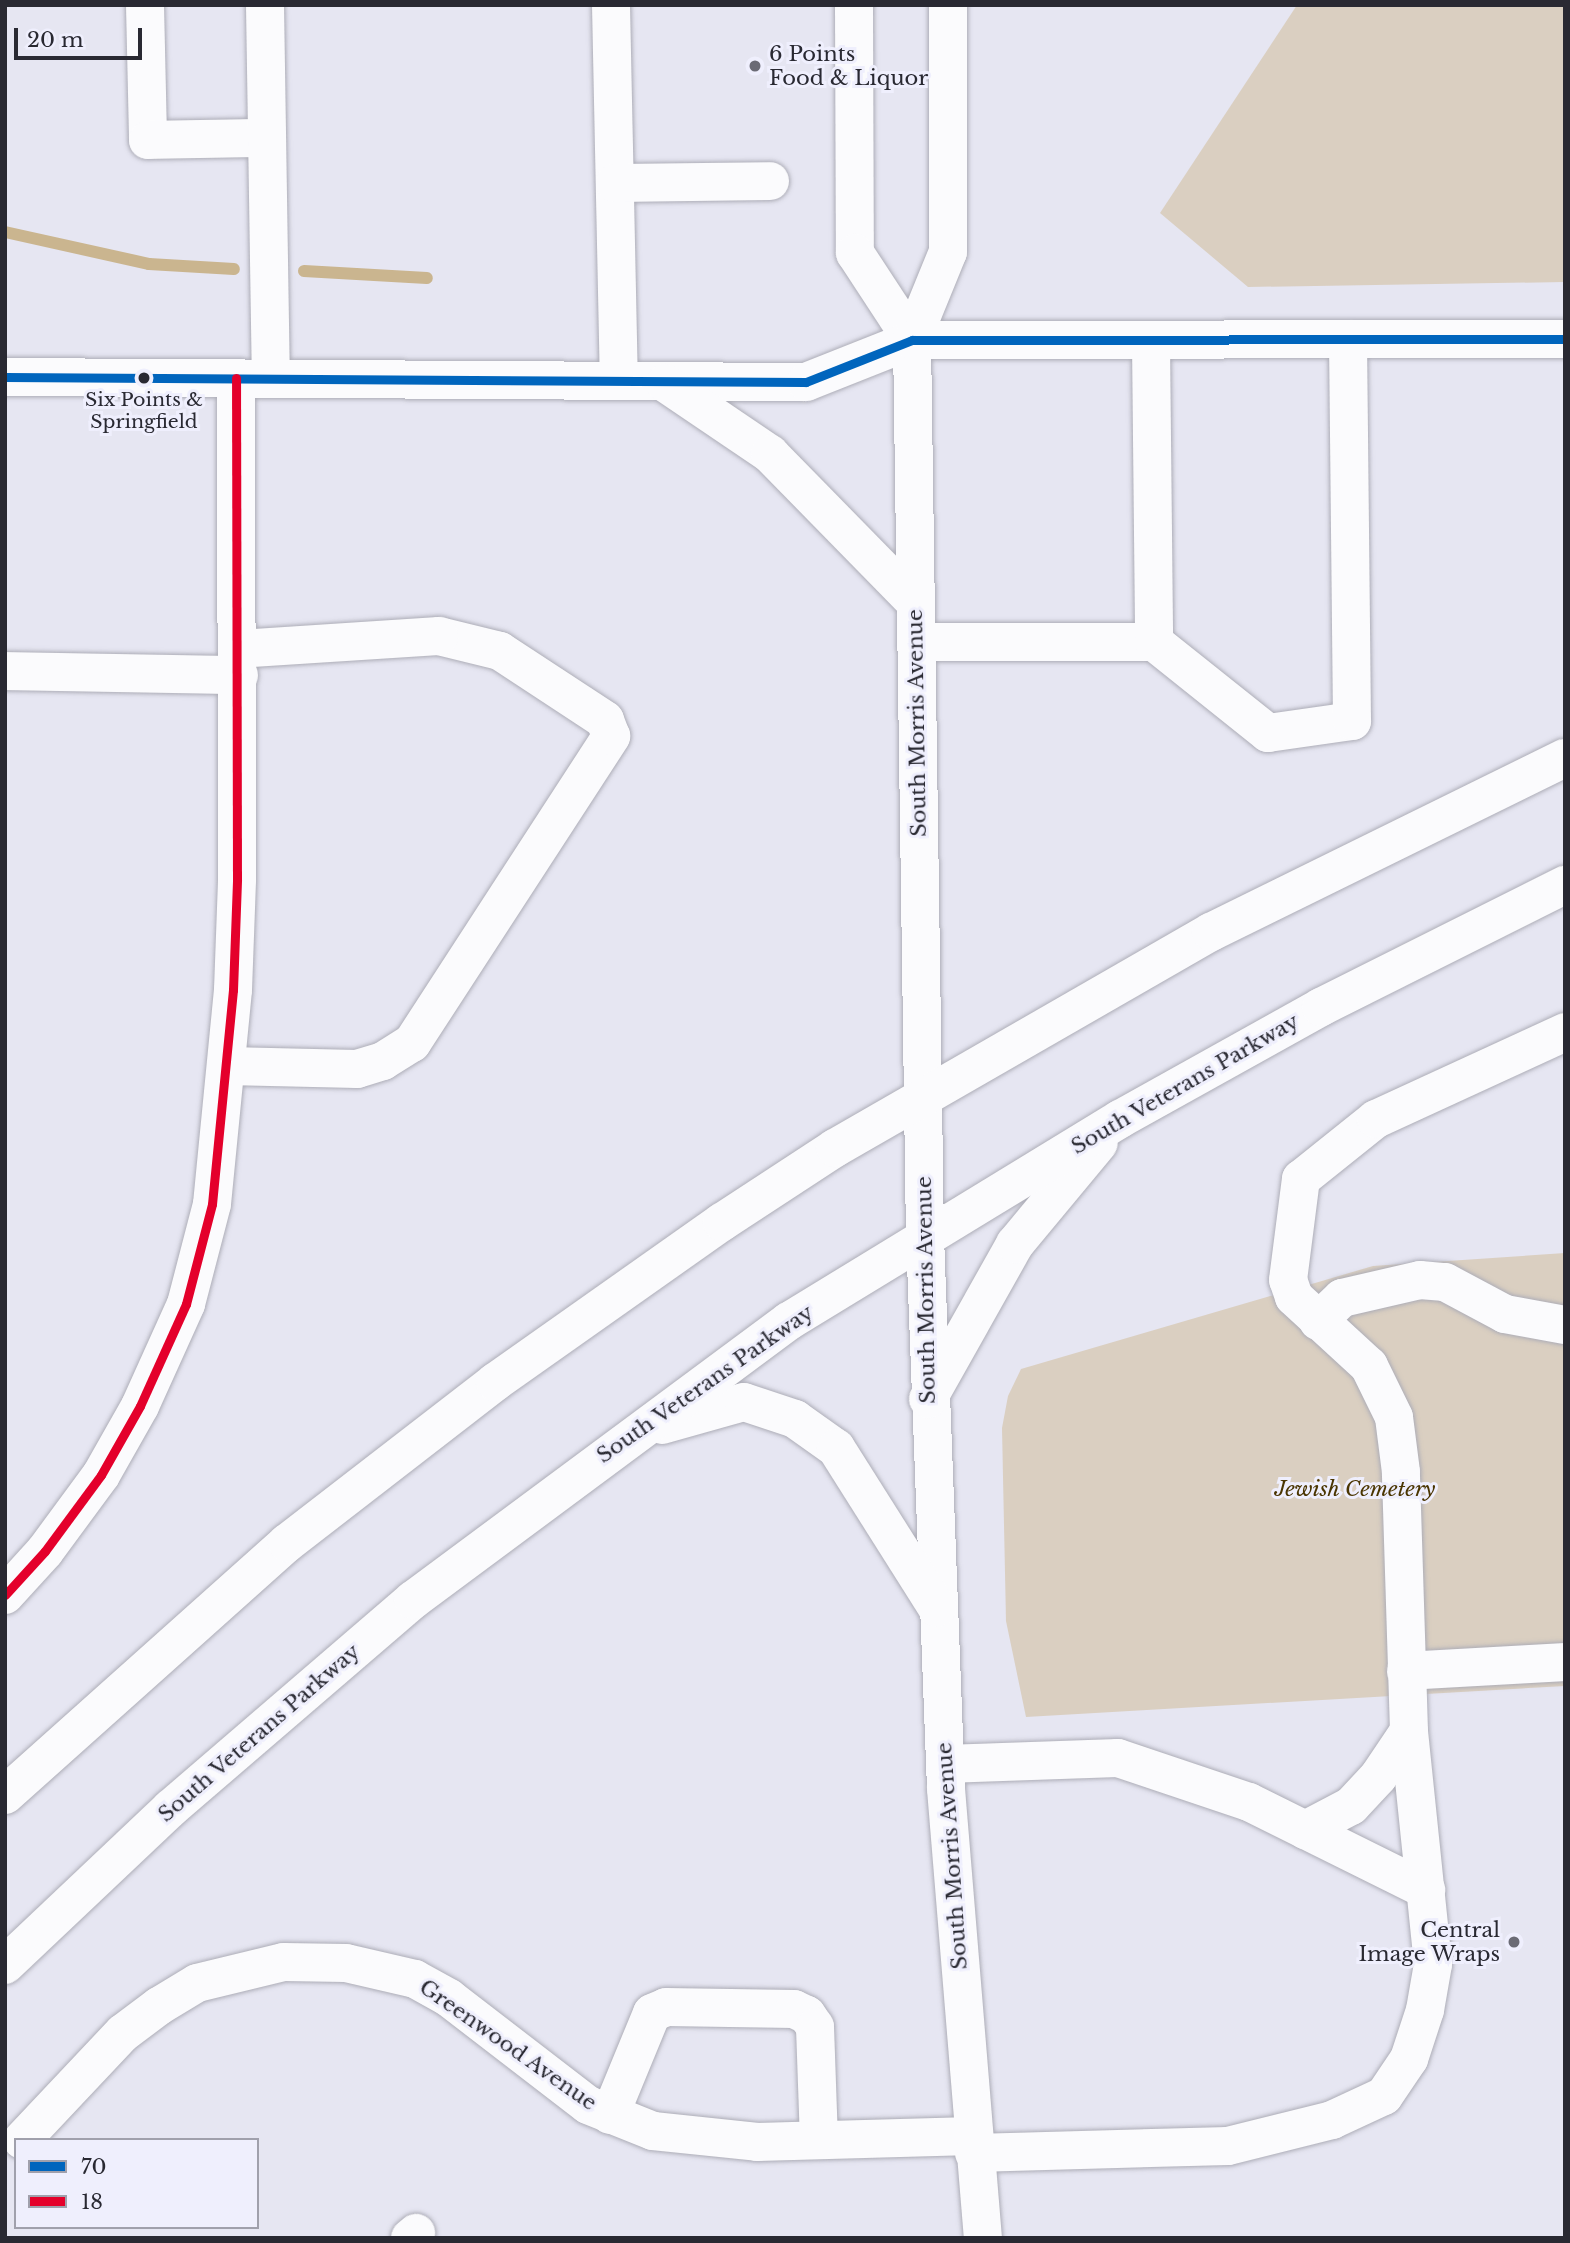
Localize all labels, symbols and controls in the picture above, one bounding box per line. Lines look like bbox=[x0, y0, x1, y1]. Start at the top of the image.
scale bar bbox=[18, 14, 145, 58]
text: 20 m bbox=[27, 27, 84, 53]
place label: 6 Points Food & Liquor bbox=[769, 41, 928, 91]
marker: 6 Points Food & Liquor bbox=[747, 58, 763, 74]
marker: Six Points & Springfield bbox=[137, 371, 151, 385]
place label: Six Points & Springfield bbox=[85, 389, 203, 433]
street label: South Morris Avenue bbox=[902, 609, 932, 837]
street label: South Veterans Parkway bbox=[1066, 1008, 1304, 1160]
street label: South Morris Avenue bbox=[911, 1176, 941, 1404]
street label: South Veterans Parkway bbox=[592, 1299, 818, 1469]
park label: Jewish Cemetery bbox=[1274, 1476, 1436, 1502]
street label: South Veterans Parkway bbox=[153, 1638, 365, 1828]
street label: South Morris Avenue bbox=[931, 1741, 973, 1971]
place label: Central Image Wraps bbox=[1358, 1917, 1500, 1967]
marker: Central Image Wraps bbox=[1506, 1934, 1522, 1950]
street label: Greenwood Avenue bbox=[414, 1974, 602, 2116]
legend bbox=[14, 2138, 259, 2229]
text: 70 bbox=[81, 2154, 107, 2180]
text: 18 bbox=[81, 2189, 103, 2215]

